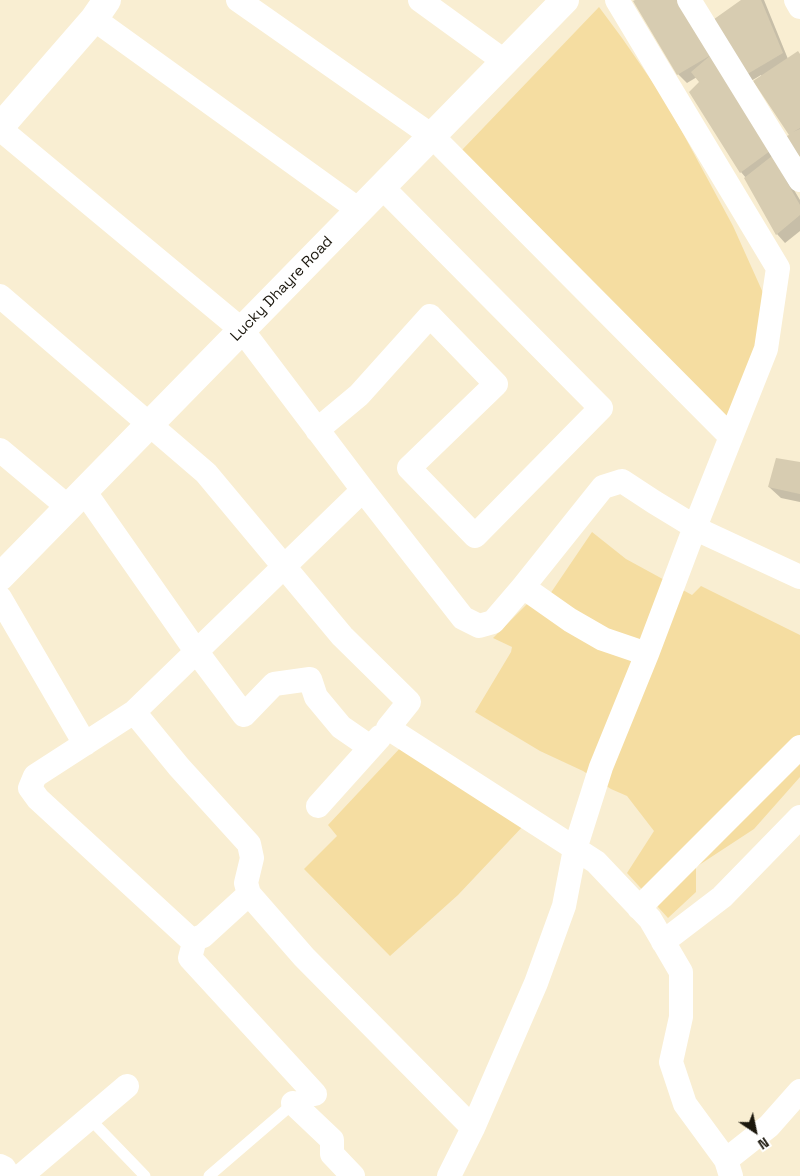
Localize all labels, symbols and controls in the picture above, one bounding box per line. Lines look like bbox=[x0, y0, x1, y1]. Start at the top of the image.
street label: Lucky Dhayre Road bbox=[227, 233, 337, 345]
north arrow bbox=[730, 1106, 780, 1156]
text: N bbox=[754, 1133, 772, 1154]

